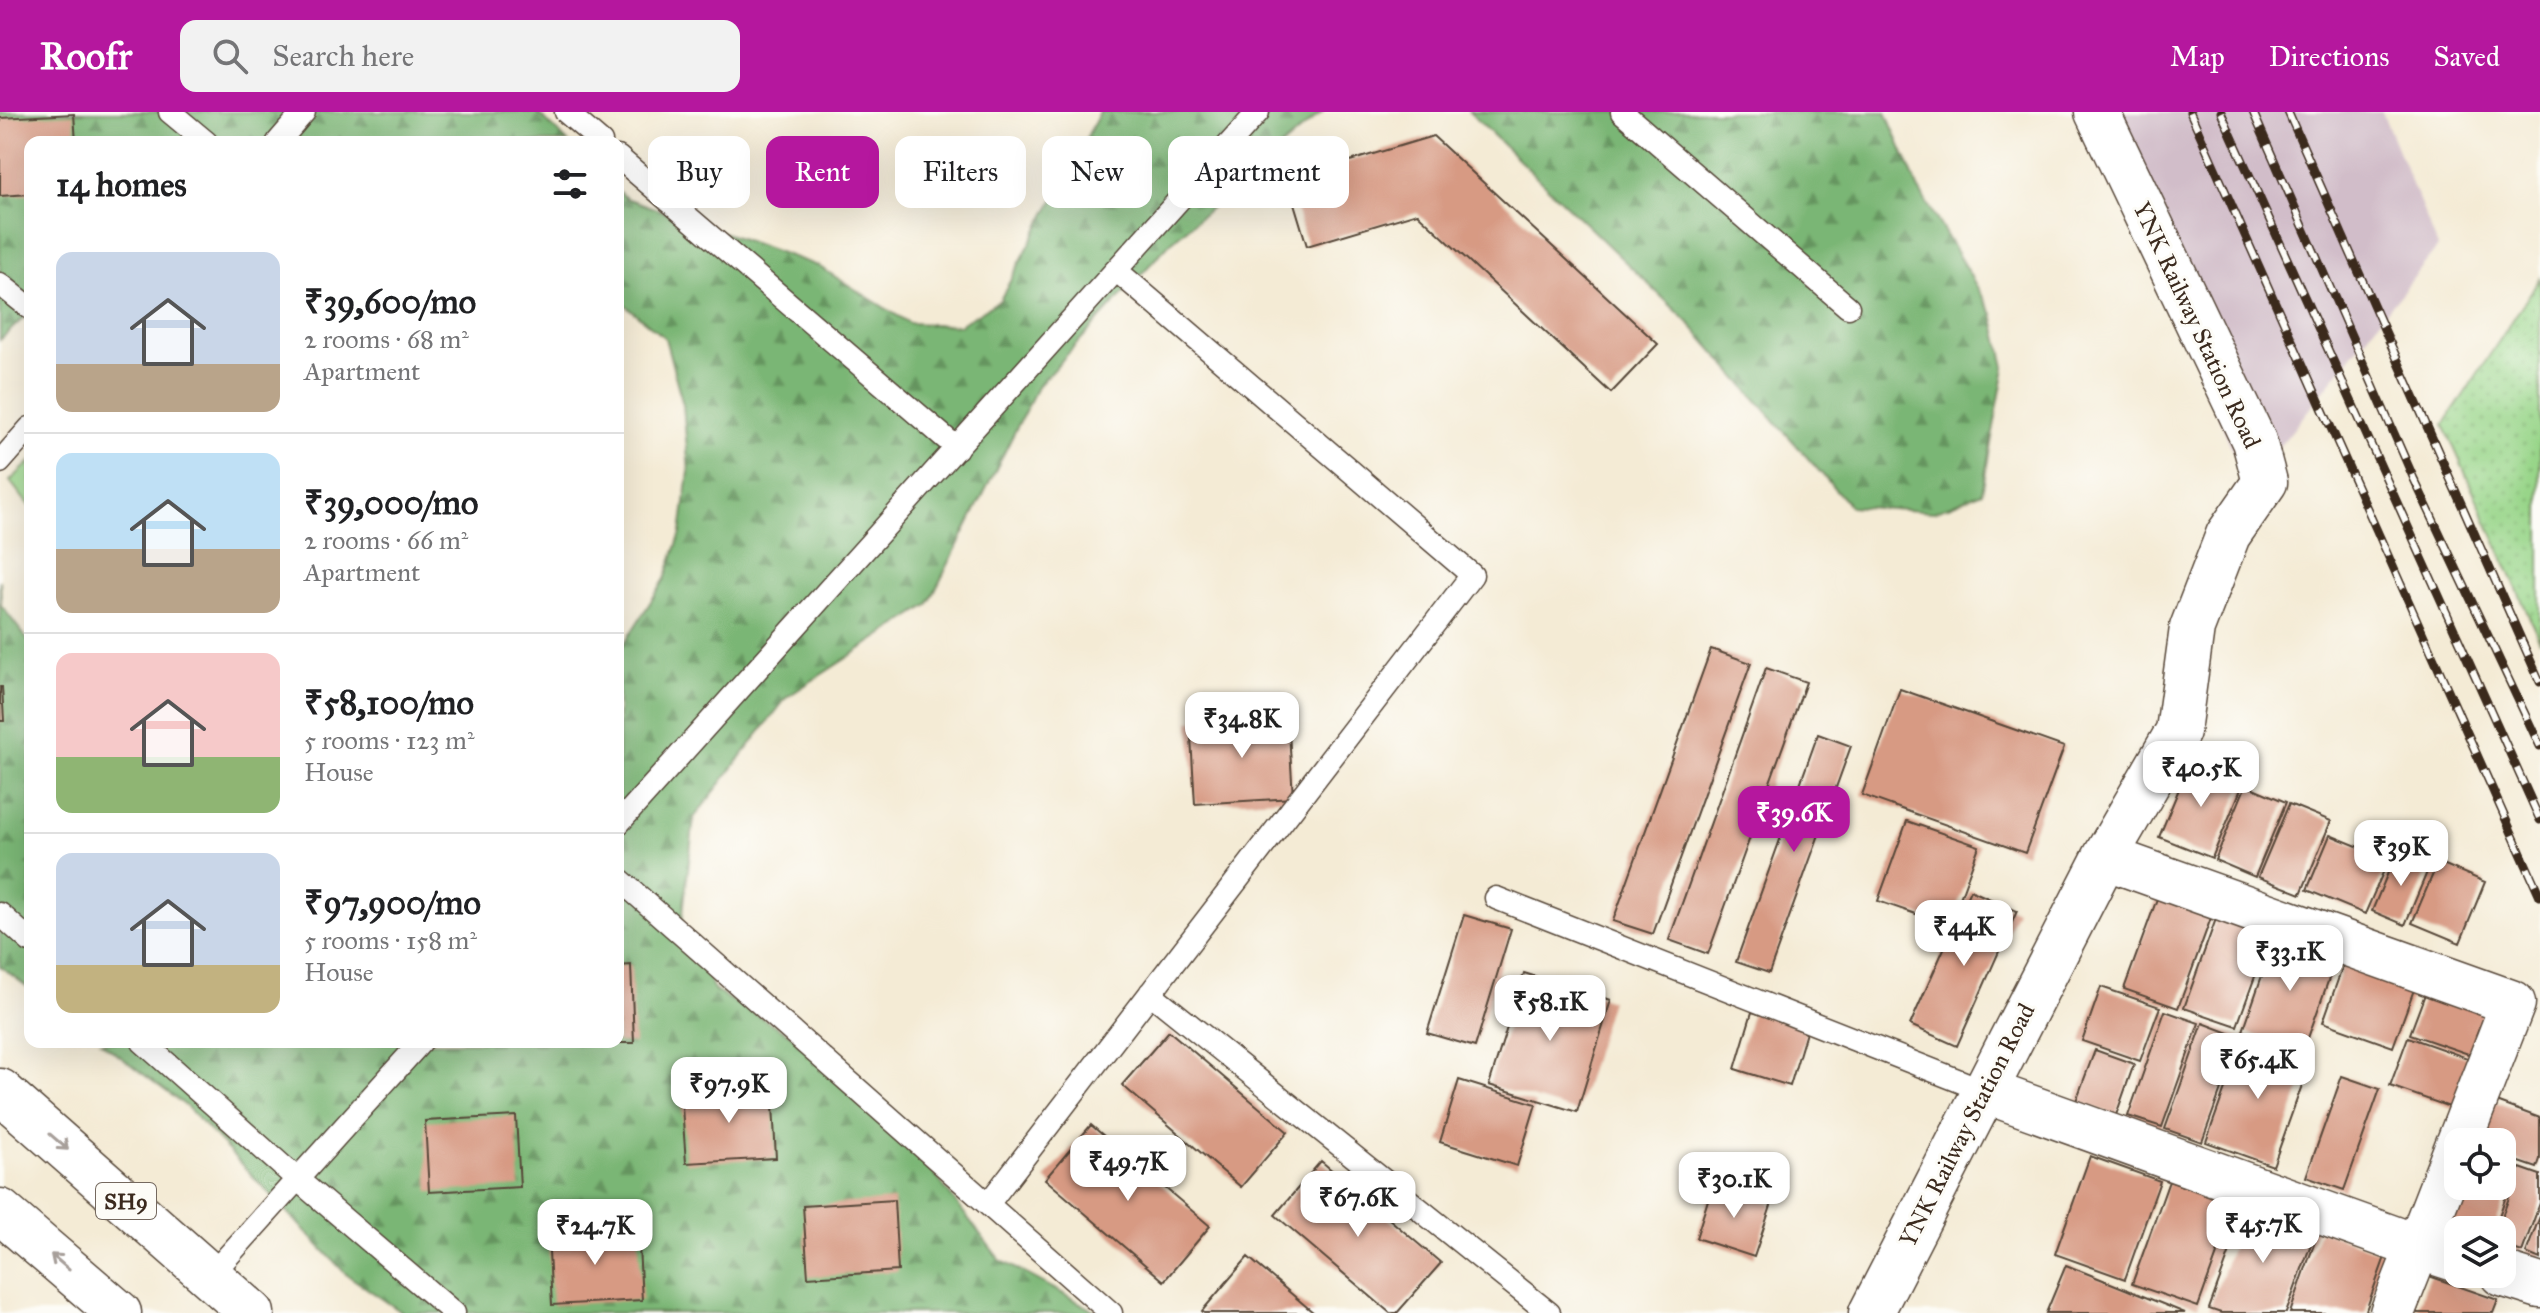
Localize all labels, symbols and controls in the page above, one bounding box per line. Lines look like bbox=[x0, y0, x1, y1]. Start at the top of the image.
search box bbox=[180, 20, 740, 92]
text: Roofr bbox=[40, 33, 132, 79]
icon: search bbox=[208, 34, 252, 78]
text: Search here bbox=[272, 38, 414, 74]
text: Map bbox=[2170, 39, 2225, 74]
text: Directions bbox=[2269, 39, 2390, 74]
text: Saved bbox=[2434, 39, 2500, 74]
chip: Buy bbox=[648, 136, 750, 208]
chip: Rent bbox=[766, 136, 879, 208]
chip: Filters bbox=[895, 136, 1026, 208]
chip: New bbox=[1042, 136, 1152, 208]
chip: Apartment bbox=[1168, 136, 1349, 208]
icon: filters bbox=[548, 162, 592, 206]
text: 14 homes bbox=[56, 164, 187, 205]
street label: YNK Railway Station Road bbox=[2127, 197, 2267, 453]
text: ₹39,600/mo bbox=[304, 281, 476, 322]
icon: home bbox=[120, 284, 216, 380]
text: 2 rooms · 68 m² bbox=[304, 323, 469, 355]
text: Apartment bbox=[304, 355, 420, 387]
text: ₹39,000/mo bbox=[304, 482, 478, 523]
icon: home bbox=[120, 485, 216, 581]
text: 2 rooms · 66 m² bbox=[304, 524, 468, 556]
text: Apartment bbox=[304, 556, 420, 588]
text: ₹58,100/mo bbox=[304, 682, 474, 723]
icon: home bbox=[120, 685, 216, 781]
pin: ₹34.8K bbox=[1177, 692, 1307, 760]
text: ₹34.8K bbox=[1203, 702, 1281, 734]
text: 5 rooms · 123 m² bbox=[304, 724, 475, 756]
pin: ₹40.5K bbox=[2136, 741, 2266, 809]
text: ₹40.5K bbox=[2161, 751, 2241, 783]
text: House bbox=[304, 756, 374, 788]
pin: ₹39.6K bbox=[1729, 786, 1859, 854]
text: ₹39.6K bbox=[1756, 796, 1832, 828]
pin: ₹39K bbox=[2354, 820, 2448, 888]
text: ₹39K bbox=[2372, 830, 2430, 862]
text: ₹97,900/mo bbox=[304, 882, 481, 923]
icon: home bbox=[120, 885, 216, 981]
pin: ₹44K bbox=[1917, 900, 2011, 968]
text: ₹44K bbox=[1933, 910, 1995, 942]
text: 5 rooms · 158 m² bbox=[304, 924, 477, 956]
pin: ₹33.1K bbox=[2225, 925, 2355, 993]
text: ₹33.1K bbox=[2255, 935, 2325, 967]
text: House bbox=[304, 956, 374, 988]
pin: ₹58.1K bbox=[1485, 975, 1615, 1043]
text: ₹58.1K bbox=[1513, 985, 1587, 1017]
street label: YNK Railway Station Road bbox=[1893, 998, 2041, 1252]
pin: ₹65.4K bbox=[2193, 1033, 2323, 1101]
text: ₹65.4K bbox=[2219, 1043, 2297, 1075]
pin: ₹97.9K bbox=[664, 1057, 794, 1125]
text: ₹97.9K bbox=[689, 1067, 769, 1099]
map controls bbox=[2444, 1128, 2516, 1288]
button: locate bbox=[2444, 1128, 2516, 1200]
one-way arrow bbox=[48, 1133, 68, 1151]
pin: ₹49.7K bbox=[1063, 1135, 1193, 1203]
text: ₹49.7K bbox=[1088, 1145, 1168, 1177]
pin: ₹30.1K bbox=[1669, 1152, 1799, 1220]
text: ₹30.1K bbox=[1697, 1162, 1771, 1194]
pin: ₹67.6K bbox=[1293, 1171, 1423, 1239]
text: ₹67.6K bbox=[1319, 1181, 1397, 1213]
road number: SH9 bbox=[96, 1183, 156, 1219]
pin: ₹45.7K bbox=[2198, 1197, 2328, 1265]
pin: ₹24.7K bbox=[530, 1199, 660, 1267]
text: ₹45.7K bbox=[2225, 1207, 2301, 1239]
text: ₹24.7K bbox=[556, 1209, 634, 1241]
button: layers bbox=[2444, 1216, 2516, 1288]
one-way arrow bbox=[50, 1253, 70, 1271]

